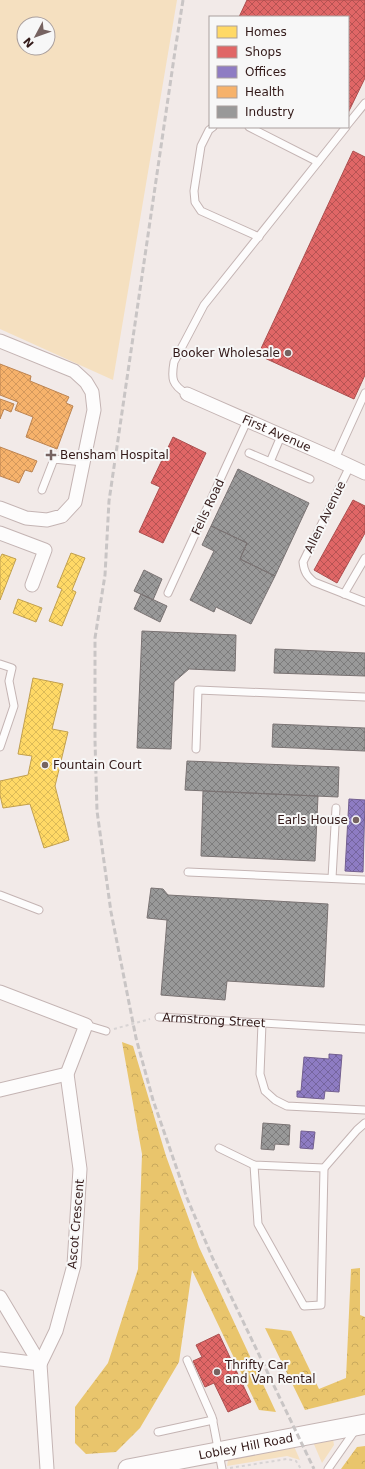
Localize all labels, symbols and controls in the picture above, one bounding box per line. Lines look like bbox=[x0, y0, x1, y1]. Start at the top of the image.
north arrow bbox=[16, 16, 56, 56]
legend bbox=[209, 16, 349, 128]
text: Homes bbox=[245, 25, 287, 39]
text: N bbox=[21, 34, 37, 50]
text: Shops bbox=[245, 45, 281, 59]
text: Offices bbox=[245, 65, 286, 79]
text: Health bbox=[245, 85, 284, 99]
text: Industry bbox=[245, 105, 294, 119]
place label: Booker Wholesale bbox=[173, 346, 280, 360]
marker: Booker Wholesale bbox=[283, 348, 293, 358]
street label: First Avenue bbox=[240, 412, 313, 455]
place label: Bensham Hospital bbox=[60, 448, 169, 462]
marker: Bensham Hospital bbox=[45, 449, 57, 461]
street label: Fells Road bbox=[189, 477, 227, 537]
street label: Allen Avenue bbox=[302, 479, 348, 555]
place label: Fountain Court bbox=[53, 758, 142, 772]
marker: Fountain Court bbox=[40, 760, 50, 770]
place label: Earls House bbox=[277, 813, 348, 827]
marker: Earls House bbox=[351, 815, 361, 825]
street label: Armstrong Street bbox=[162, 1010, 266, 1030]
street label: Ascot Crescent bbox=[65, 1178, 87, 1269]
place label: Thrifty Car and Van Rental bbox=[224, 1358, 316, 1386]
marker: Thrifty Car and Van Rental bbox=[212, 1367, 222, 1377]
street label: Lobley Hill Road bbox=[197, 1431, 294, 1462]

